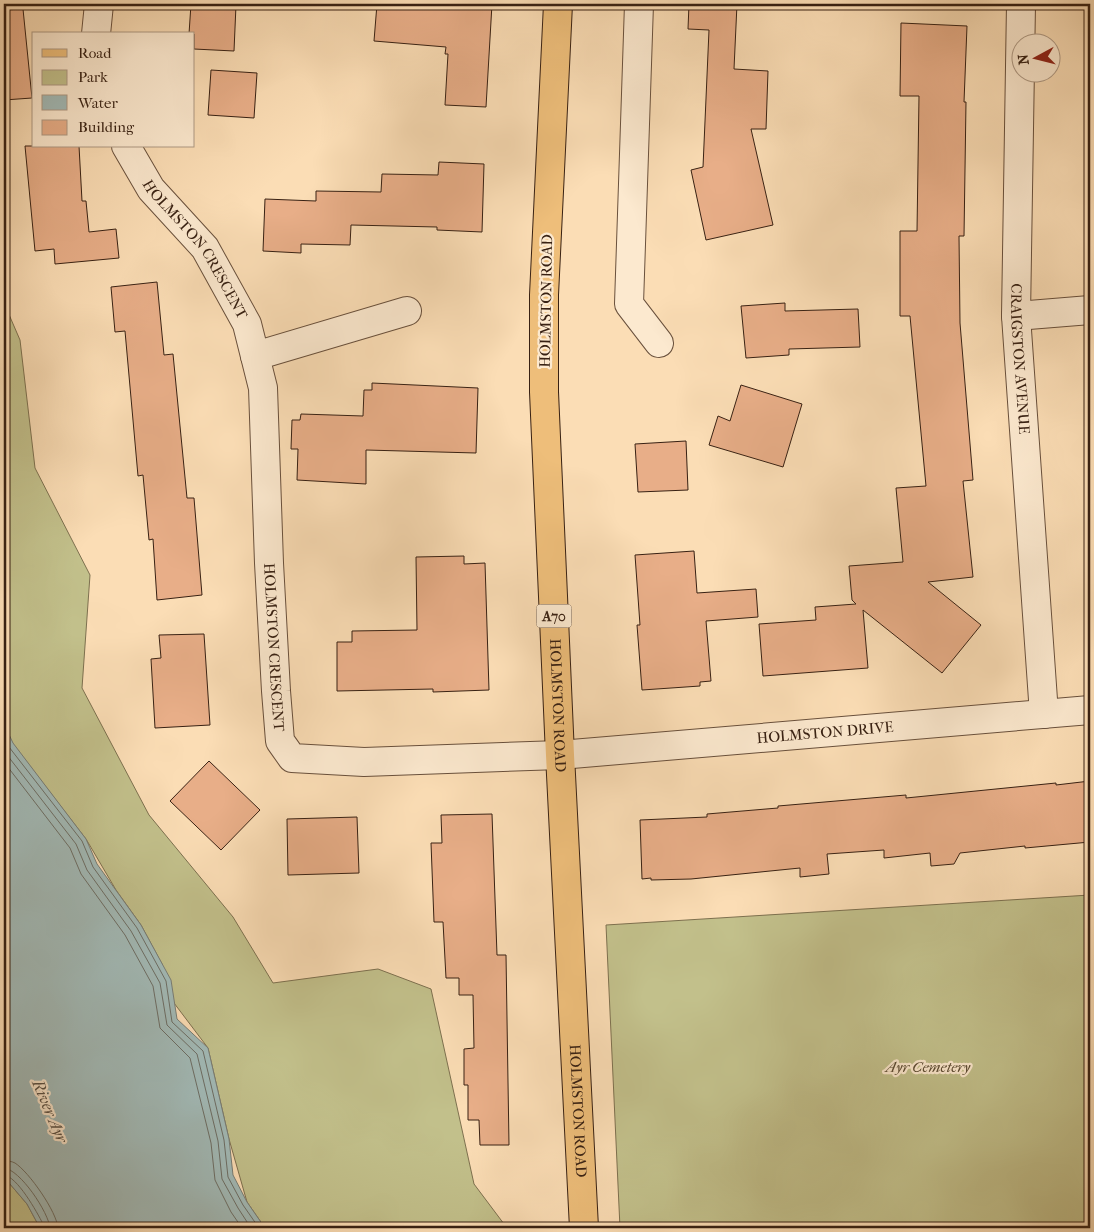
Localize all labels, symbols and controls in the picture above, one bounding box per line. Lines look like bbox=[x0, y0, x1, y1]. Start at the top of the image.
legend bbox=[32, 32, 195, 148]
north arrow bbox=[1012, 32, 1062, 82]
text: Road bbox=[78, 44, 112, 62]
text: N bbox=[1014, 53, 1033, 66]
text: Park bbox=[78, 68, 108, 86]
text: Water bbox=[77, 94, 118, 112]
text: Building bbox=[78, 118, 135, 136]
street label: HOLMSTON CRESCENT bbox=[139, 176, 252, 323]
street label: HOLMSTON ROAD bbox=[536, 234, 556, 368]
street label: CRAIGSTON AVENUE bbox=[1007, 283, 1033, 435]
street label: HOLMSTON CRESCENT bbox=[260, 562, 288, 733]
road number: A70 bbox=[536, 604, 572, 628]
street label: HOLMSTON ROAD bbox=[546, 638, 570, 773]
street label: HOLMSTON DRIVE bbox=[756, 718, 894, 747]
street label: HOLMSTON ROAD bbox=[566, 1044, 590, 1178]
park label: Ayr Cemetery bbox=[884, 1058, 971, 1076]
water label: River Ayr bbox=[28, 1076, 72, 1147]

